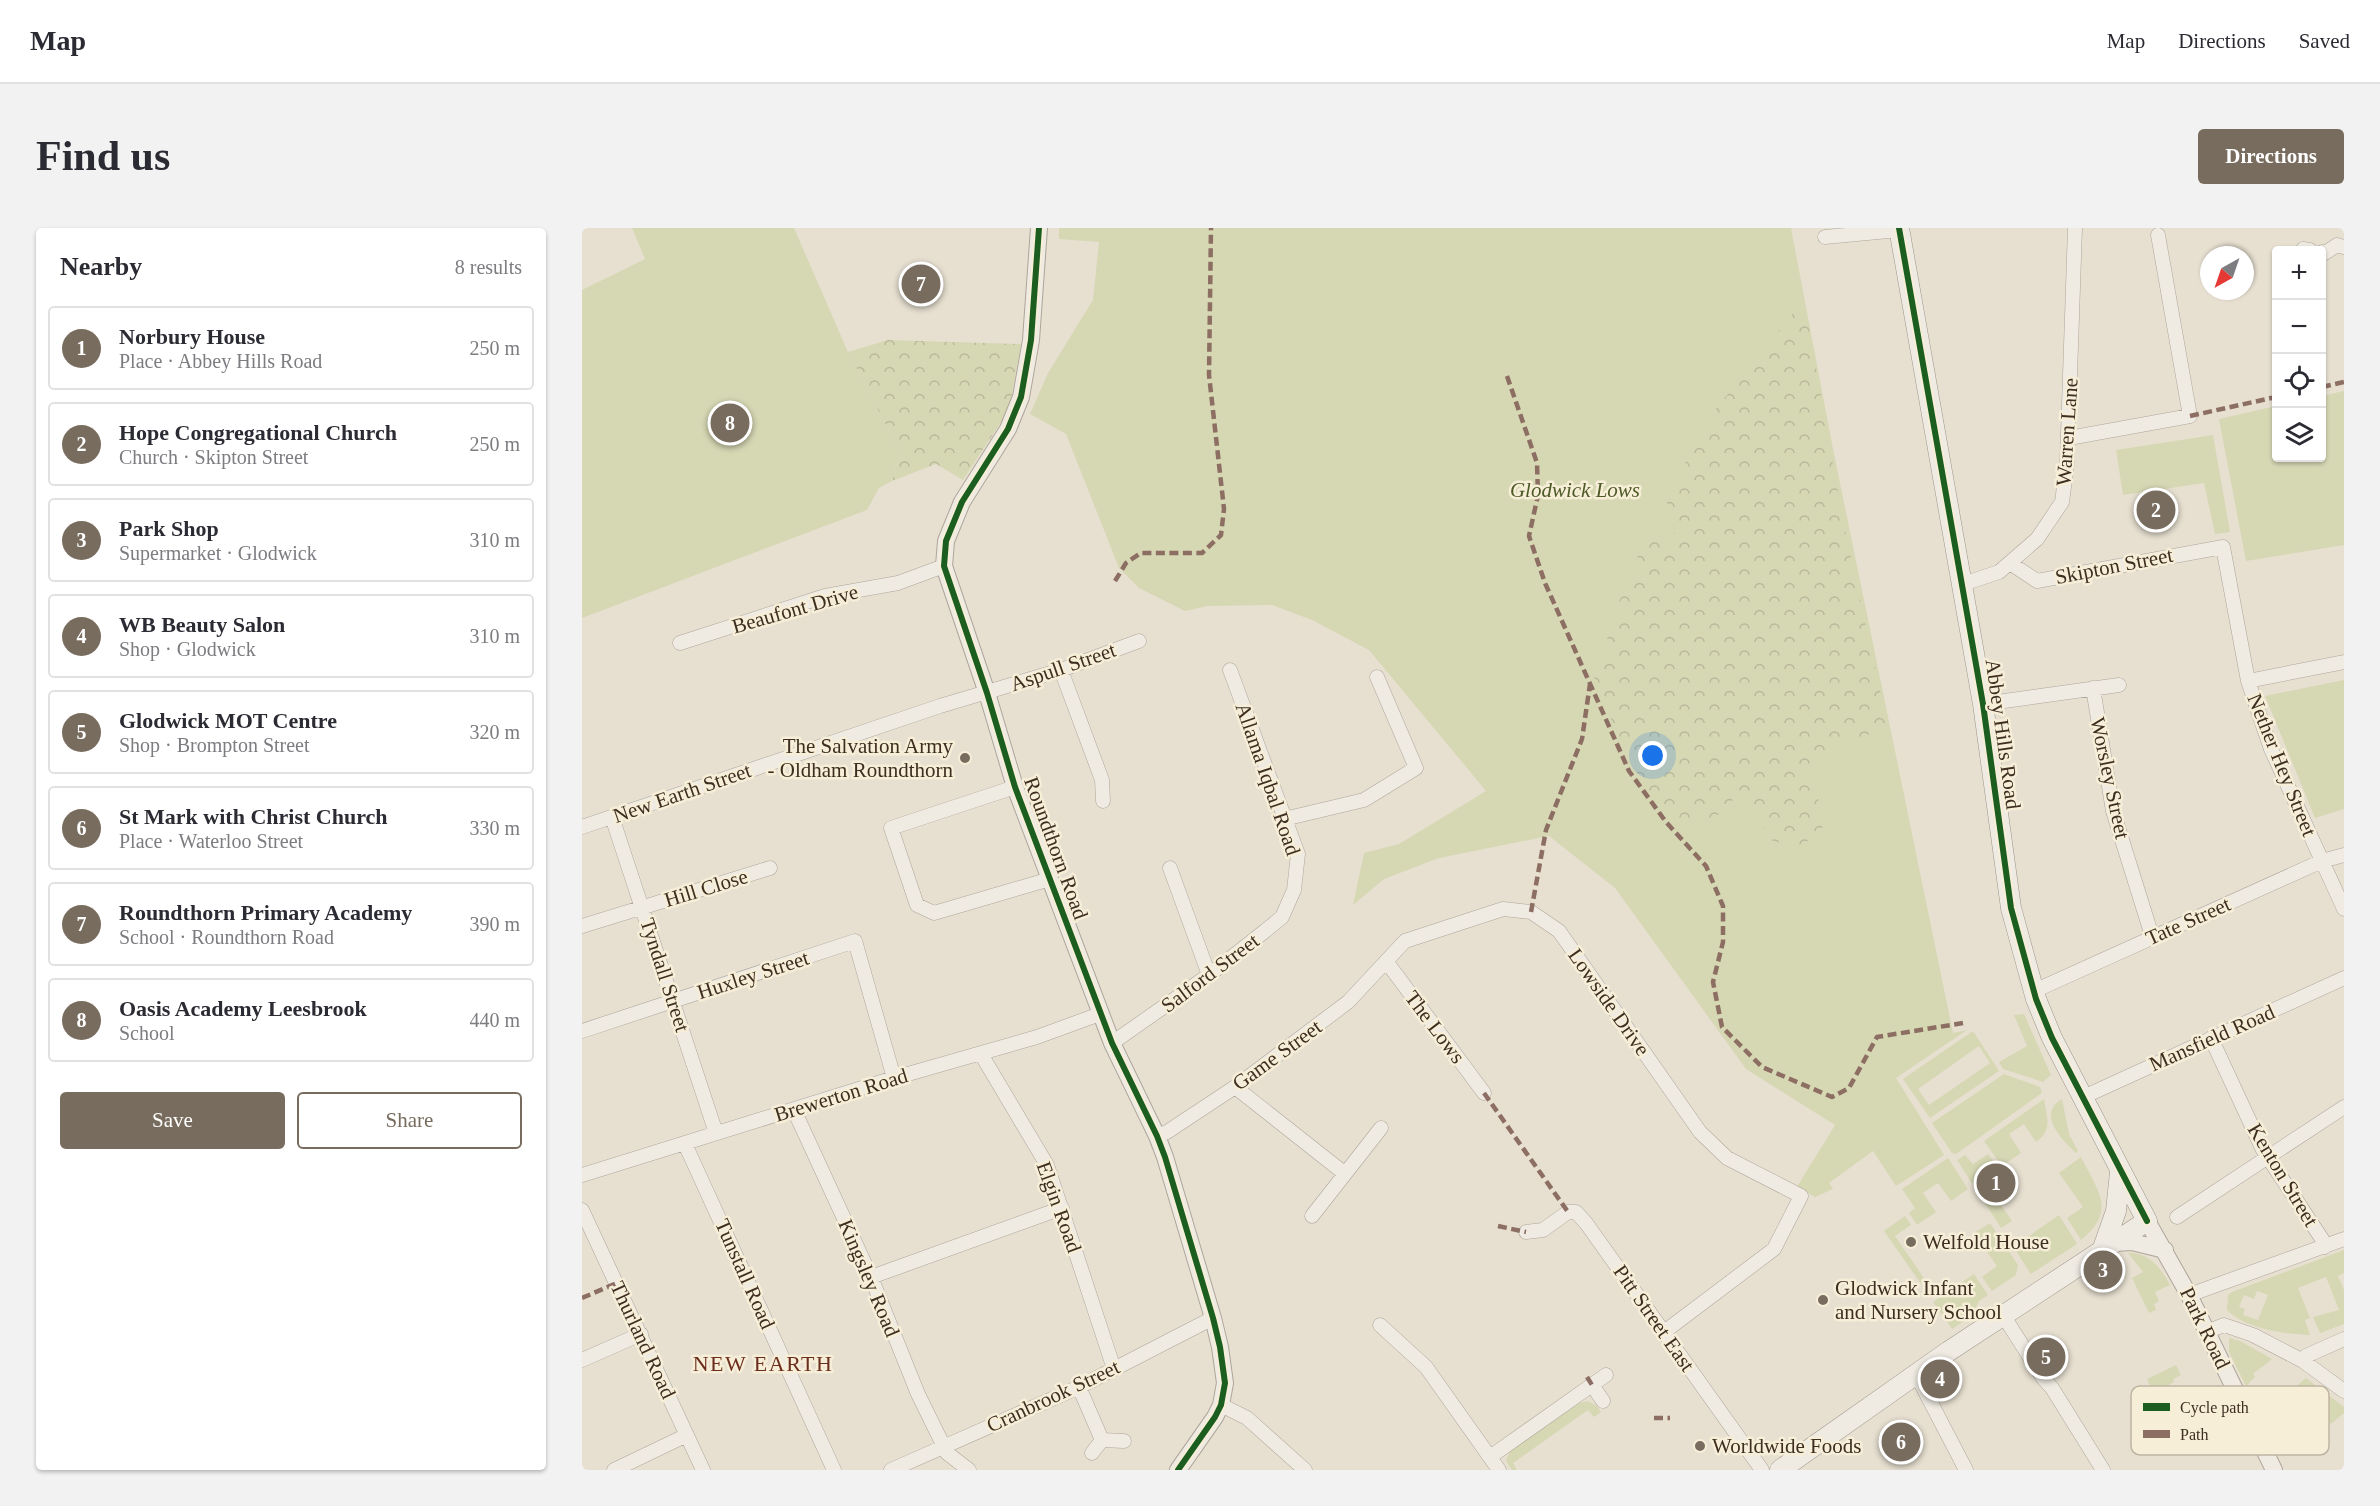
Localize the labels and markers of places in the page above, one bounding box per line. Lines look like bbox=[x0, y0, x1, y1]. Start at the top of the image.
pin: 7 bbox=[902, 262, 940, 306]
pin: 8 bbox=[710, 400, 750, 446]
pin: 2 bbox=[2136, 488, 2176, 532]
place label: The Salvation Army - Oldham Roundthorn bbox=[768, 734, 953, 782]
marker: The Salvation Army - Oldham Roundthorn bbox=[958, 751, 972, 765]
pin: 1 bbox=[1976, 1160, 2016, 1206]
place label: Welfold House bbox=[1923, 1230, 2049, 1254]
marker: Welfold House bbox=[1904, 1235, 1918, 1249]
pin: 3 bbox=[2084, 1248, 2122, 1292]
place label: Glodwick Infant and Nursery School bbox=[1835, 1276, 2002, 1324]
marker: Glodwick Infant and Nursery School bbox=[1816, 1293, 1830, 1307]
pin: 5 bbox=[2026, 1334, 2066, 1380]
pin: 4 bbox=[1920, 1356, 1960, 1402]
pin: 6 bbox=[1882, 1420, 1920, 1464]
place label: Worldwide Foods bbox=[1712, 1434, 1861, 1458]
marker: Worldwide Foods bbox=[1693, 1439, 1707, 1453]

